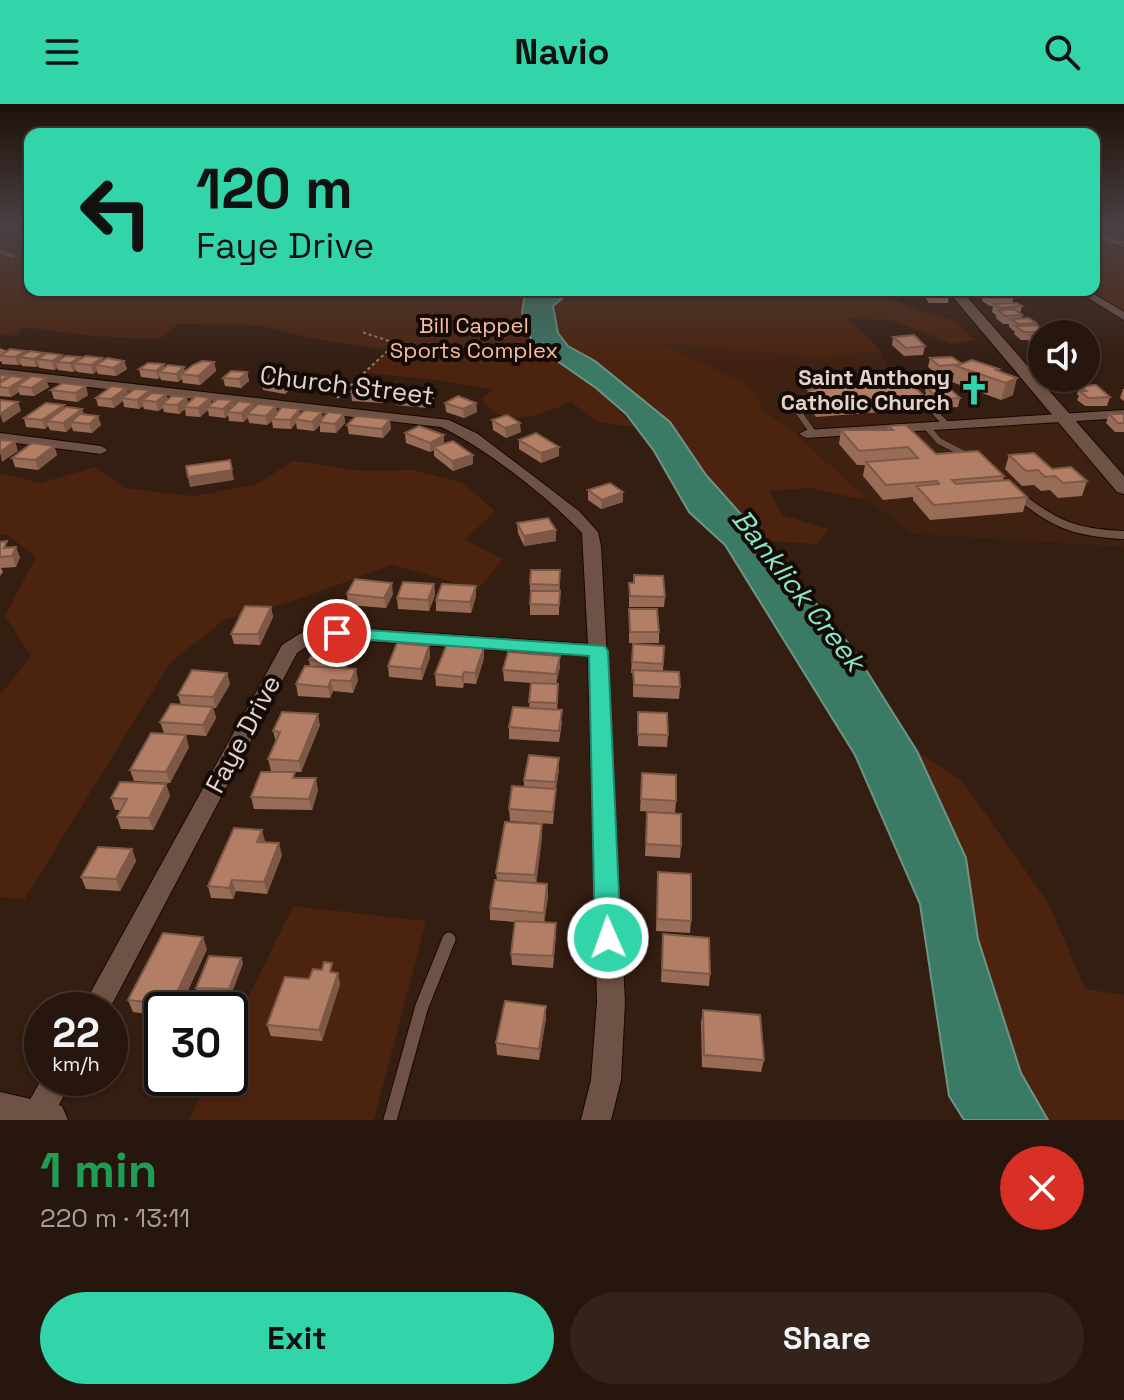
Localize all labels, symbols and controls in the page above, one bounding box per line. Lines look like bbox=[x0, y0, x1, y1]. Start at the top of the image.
text: Navio bbox=[514, 29, 610, 75]
icon: menu bbox=[40, 30, 84, 74]
icon: search bbox=[1040, 30, 1084, 74]
text: 120 m bbox=[196, 153, 353, 224]
icon: left bbox=[64, 160, 168, 264]
text: Faye Drive bbox=[196, 223, 374, 269]
park label: Bill Cappel Sports Complex bbox=[390, 311, 558, 364]
map controls bbox=[1028, 320, 1100, 392]
button: sound bbox=[1028, 320, 1100, 392]
street label: Church Street bbox=[258, 357, 436, 413]
place label: Saint Anthony Catholic Church bbox=[781, 363, 950, 416]
church icon: Saint Anthony Catholic Church bbox=[957, 373, 991, 407]
water label: Banklick Creek bbox=[725, 502, 875, 681]
pin bbox=[303, 599, 371, 667]
icon: arrive bbox=[315, 611, 359, 655]
street label: Faye Drive bbox=[198, 669, 288, 799]
position arrow bbox=[566, 896, 650, 980]
speed limit sign: 30 bbox=[144, 992, 248, 1096]
text: 22 bbox=[52, 1008, 100, 1059]
text: km/h bbox=[52, 1051, 100, 1077]
text: 1 min bbox=[40, 1140, 157, 1201]
button: close bbox=[1000, 1146, 1084, 1230]
text: 220 m · 13:11 bbox=[40, 1201, 190, 1235]
button: Exit bbox=[40, 1292, 554, 1384]
button: Share bbox=[570, 1292, 1084, 1384]

